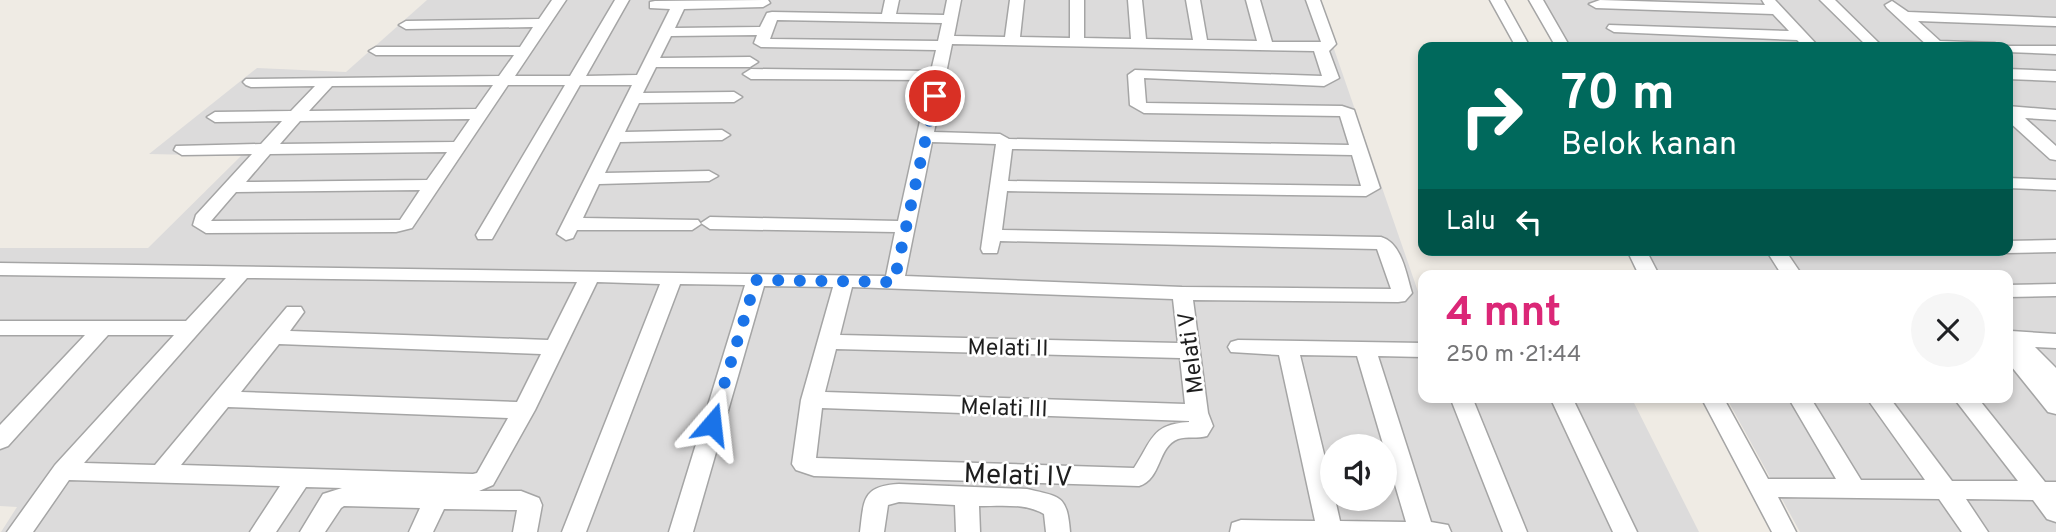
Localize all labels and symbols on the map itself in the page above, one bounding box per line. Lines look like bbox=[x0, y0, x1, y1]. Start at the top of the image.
pin bbox=[905, 66, 965, 126]
street label: Melati V bbox=[1173, 310, 1212, 395]
street label: Melati II bbox=[967, 334, 1049, 365]
position arrow bbox=[675, 387, 749, 461]
street label: Melati III bbox=[960, 393, 1048, 426]
street label: Melati IV bbox=[963, 457, 1073, 497]

